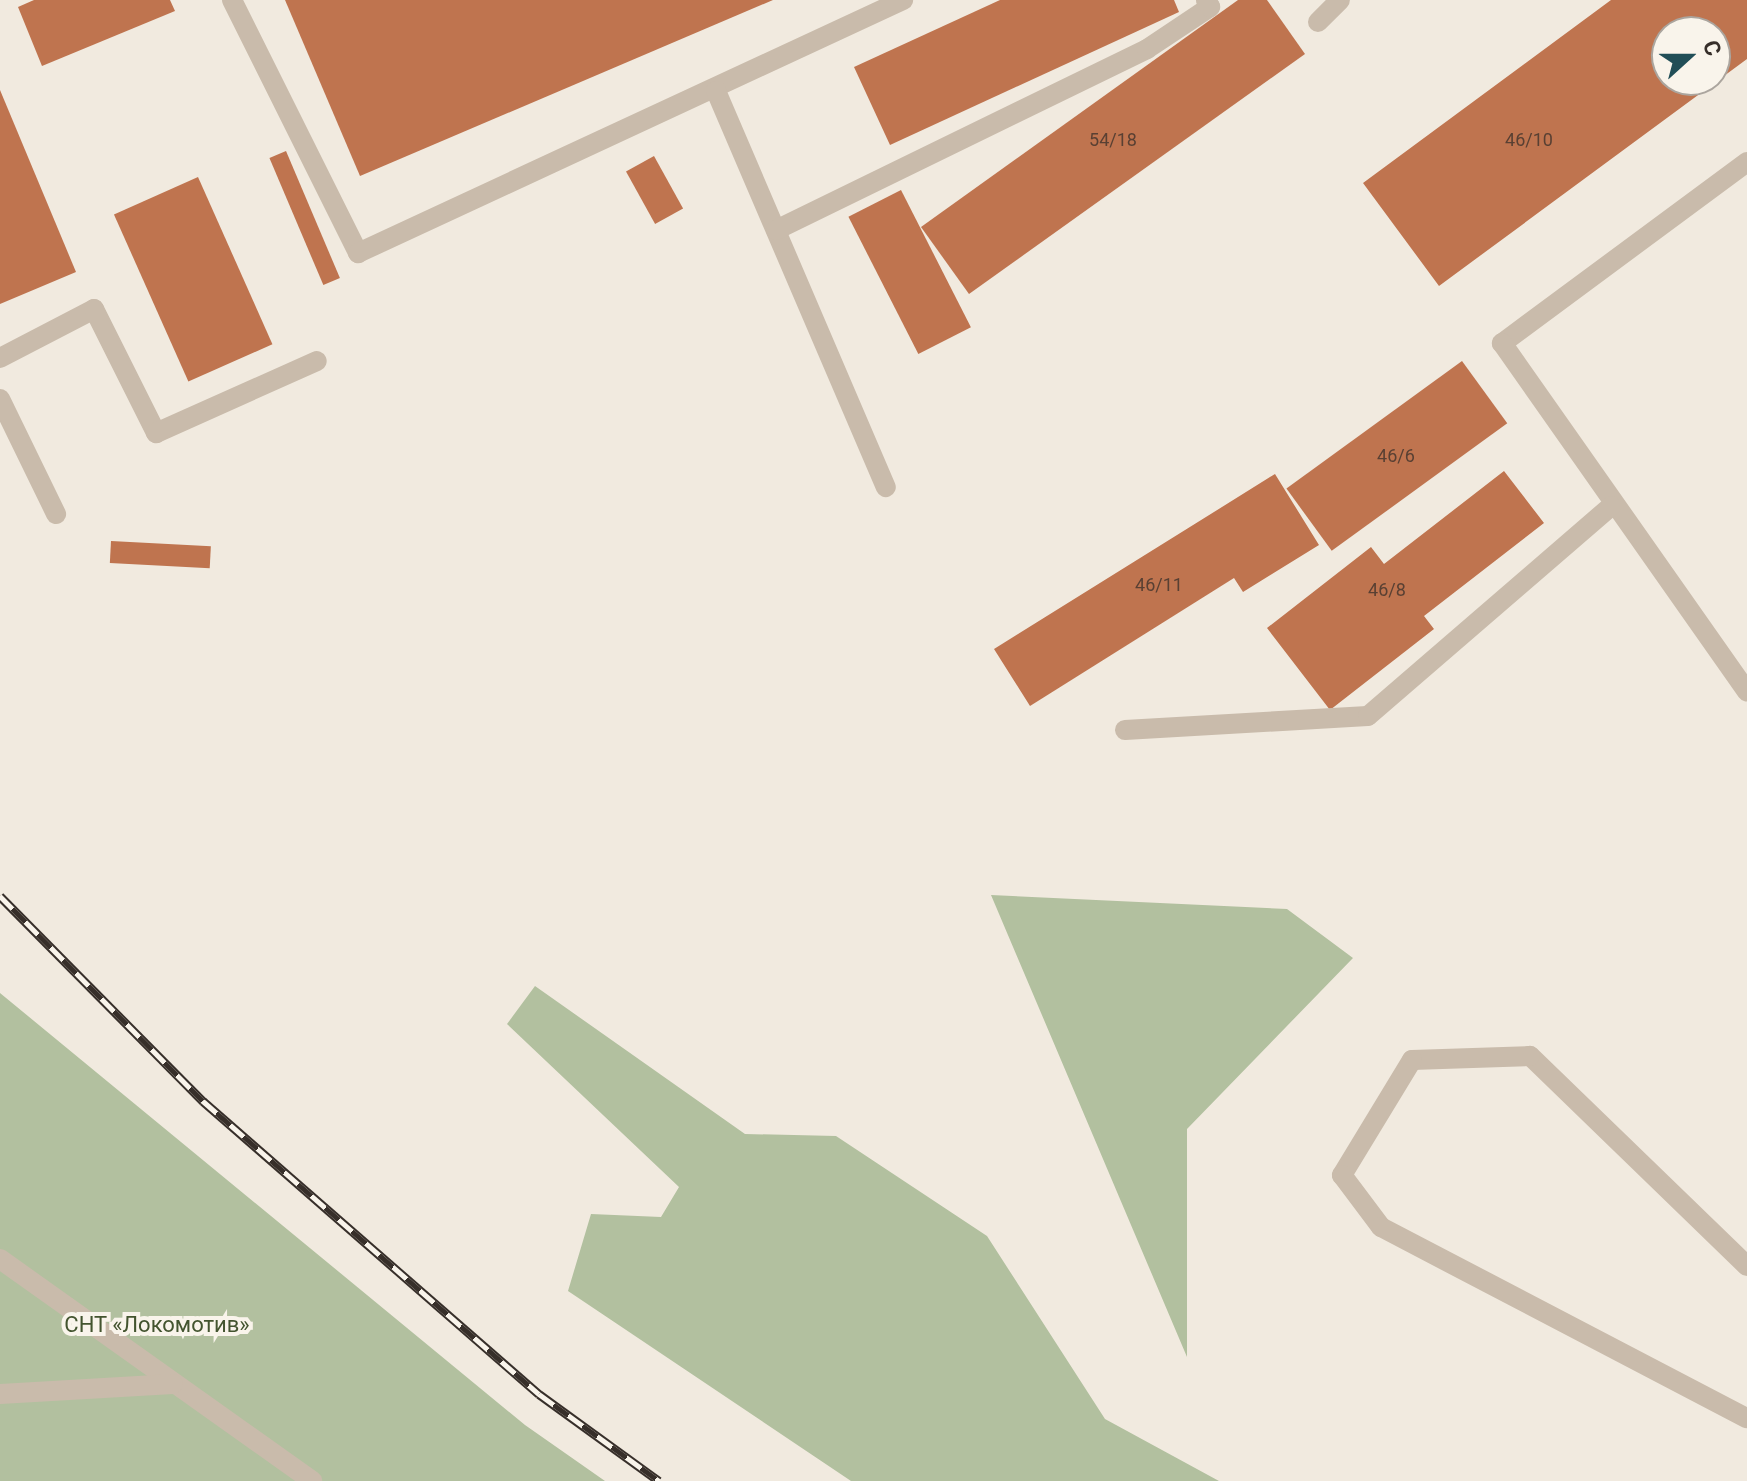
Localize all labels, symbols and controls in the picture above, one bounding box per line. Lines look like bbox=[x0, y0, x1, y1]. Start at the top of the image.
north arrow bbox=[1651, 16, 1731, 96]
text: С bbox=[1698, 37, 1726, 59]
house number: 54/18 bbox=[1089, 129, 1137, 151]
house number: 46/10 bbox=[1505, 129, 1553, 151]
house number: 46/6 bbox=[1377, 445, 1415, 467]
house number: 46/11 bbox=[1135, 574, 1183, 596]
house number: 46/8 bbox=[1368, 579, 1406, 601]
park label: СНТ «Локомотив» bbox=[64, 1312, 250, 1338]

